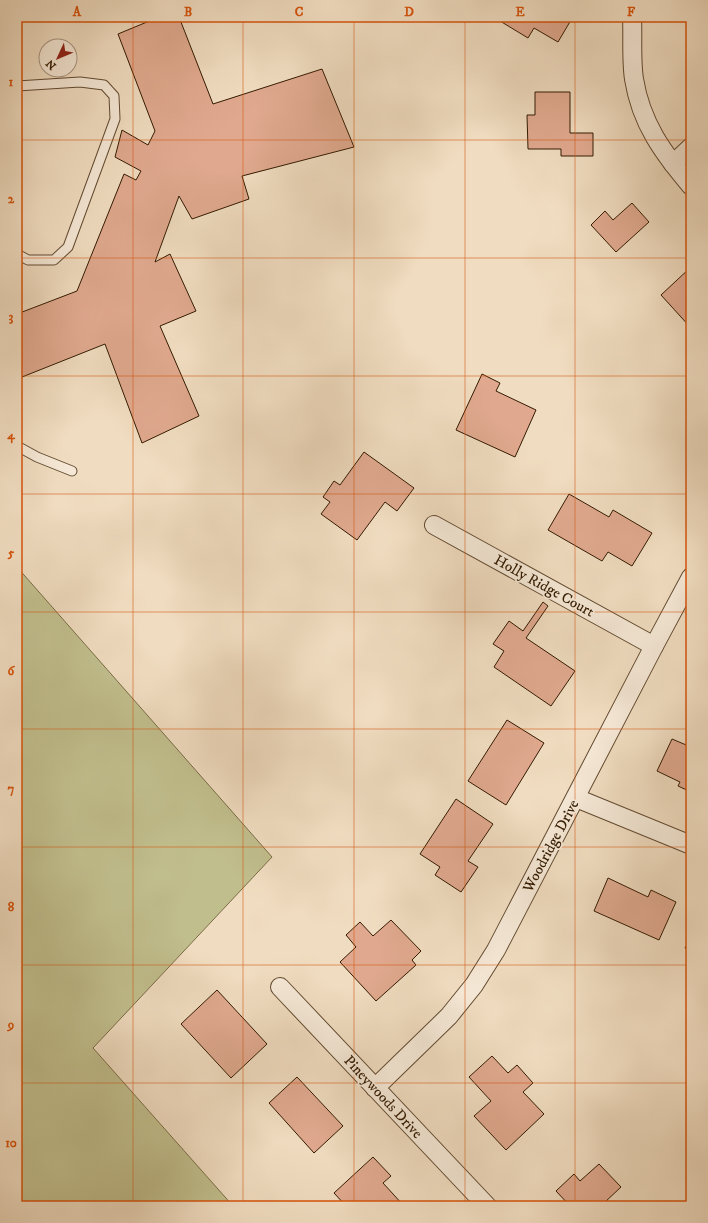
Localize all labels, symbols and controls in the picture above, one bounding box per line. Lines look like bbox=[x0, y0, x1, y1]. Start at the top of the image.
text: A bbox=[72, 4, 82, 20]
text: B bbox=[184, 4, 192, 20]
text: C bbox=[295, 4, 304, 20]
text: D bbox=[404, 4, 414, 20]
text: E bbox=[515, 4, 525, 20]
text: F bbox=[627, 4, 636, 20]
north arrow bbox=[38, 38, 78, 78]
text: N bbox=[43, 56, 60, 72]
text: 1 bbox=[9, 74, 14, 90]
text: 2 bbox=[8, 191, 15, 207]
text: 3 bbox=[9, 309, 14, 325]
text: 4 bbox=[6, 427, 15, 444]
text: 5 bbox=[7, 545, 15, 561]
street label: Holly Ridge Court bbox=[491, 551, 598, 621]
text: 6 bbox=[8, 663, 16, 679]
text: 7 bbox=[8, 781, 15, 797]
street label: Woodridge Drive bbox=[518, 796, 583, 896]
text: 8 bbox=[8, 899, 15, 915]
text: 9 bbox=[7, 1017, 14, 1033]
street label: Pineywoods Drive bbox=[340, 1051, 426, 1143]
text: 10 bbox=[5, 1135, 17, 1151]

